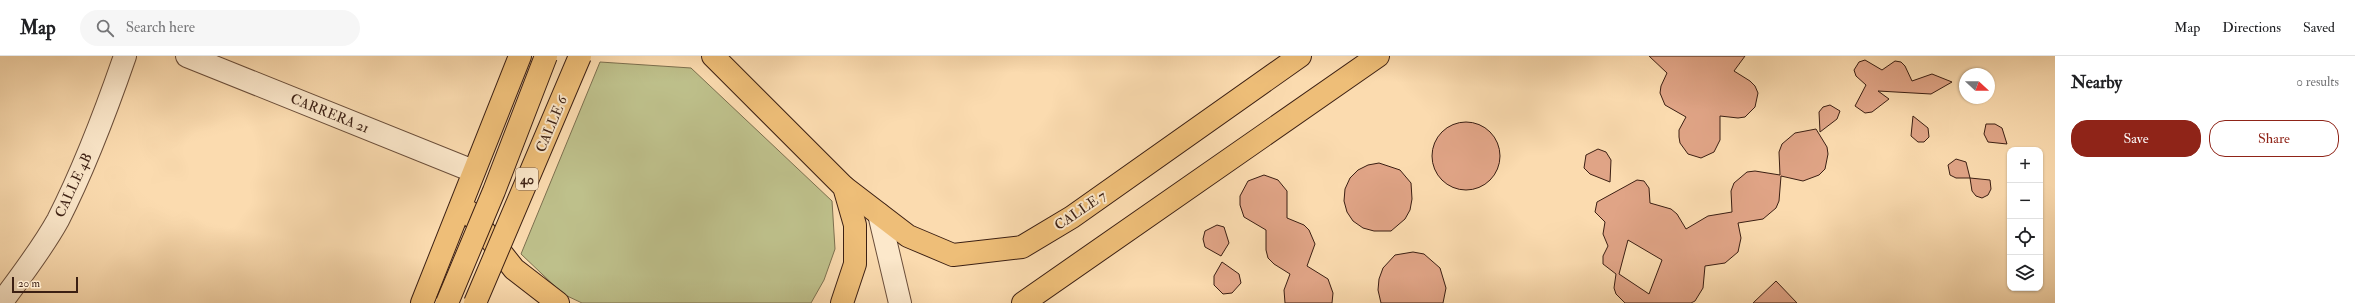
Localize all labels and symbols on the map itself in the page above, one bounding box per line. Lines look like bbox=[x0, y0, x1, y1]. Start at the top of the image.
north arrow bbox=[1959, 68, 1995, 104]
street label: CARRERA 21 bbox=[288, 90, 372, 137]
street label: CALLE 6 bbox=[532, 93, 571, 155]
street label: CALLE 4B bbox=[51, 150, 96, 220]
road number: 40 bbox=[516, 168, 538, 190]
street label: CALLE 7 bbox=[1051, 187, 1110, 234]
scale bar bbox=[12, 275, 78, 294]

